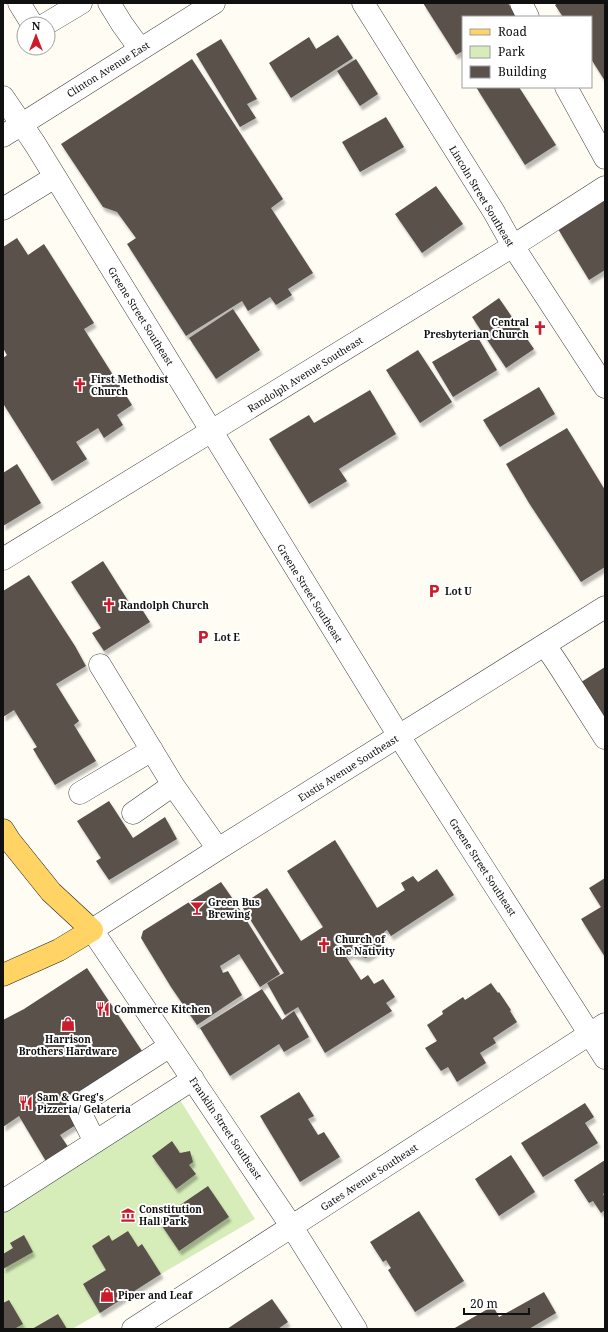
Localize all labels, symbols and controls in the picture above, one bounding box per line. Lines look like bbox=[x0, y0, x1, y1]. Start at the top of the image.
north arrow bbox=[16, 16, 56, 56]
legend bbox=[462, 16, 592, 88]
text: N bbox=[32, 18, 41, 33]
text: Road bbox=[498, 23, 528, 40]
street label: Clinton Avenue East bbox=[64, 38, 153, 100]
text: Park bbox=[498, 43, 526, 60]
text: Building bbox=[498, 63, 547, 80]
street label: Lincoln Street Southeast bbox=[446, 143, 518, 250]
street label: Greene Street Southeast bbox=[105, 264, 177, 368]
place label: Central Presbyterian Church bbox=[424, 315, 529, 341]
church icon: Central Presbyterian Church bbox=[532, 320, 548, 336]
street label: Randolph Avenue Southeast bbox=[245, 332, 366, 415]
place label: First Methodist Church bbox=[91, 372, 168, 398]
church icon: First Methodist Church bbox=[72, 377, 88, 393]
street label: Greene Street Southeast bbox=[274, 541, 346, 645]
parking icon: Lot U bbox=[426, 583, 442, 599]
place label: Lot U bbox=[445, 584, 472, 598]
church icon: Randolph Church bbox=[101, 597, 117, 613]
place label: Randolph Church bbox=[120, 598, 209, 612]
parking icon: Lot E bbox=[195, 629, 211, 645]
place label: Lot E bbox=[214, 630, 240, 644]
street label: Eustis Avenue Southeast bbox=[295, 731, 401, 805]
street label: Greene Street Southeast bbox=[446, 815, 520, 919]
place label: Green Bus Brewing bbox=[208, 895, 260, 921]
bar icon: Green Bus Brewing bbox=[189, 900, 205, 916]
place label: Church of the Nativity bbox=[335, 932, 395, 958]
church icon: Church of the Nativity bbox=[316, 937, 332, 953]
restaurant icon: Commerce Kitchen bbox=[95, 1001, 111, 1017]
place label: Commerce Kitchen bbox=[114, 1002, 211, 1016]
shop icon: Harrison Brothers Hardware bbox=[60, 1016, 76, 1032]
place label: Harrison Brothers Hardware bbox=[19, 1032, 118, 1058]
street label: Franklin Street Southeast bbox=[186, 1074, 266, 1182]
place label: Sam & Greg's Pizzeria/ Gelateria bbox=[37, 1090, 131, 1116]
restaurant icon: Sam & Greg's Pizzeria/ Gelateria bbox=[18, 1095, 34, 1111]
street label: Gates Avenue Southeast bbox=[318, 1140, 421, 1214]
place label: Constitution Hall Park bbox=[139, 1202, 202, 1228]
museum icon: Constitution Hall Park bbox=[120, 1207, 136, 1223]
shop icon: Piper and Leaf bbox=[99, 1287, 115, 1303]
place label: Piper and Leaf bbox=[118, 1288, 193, 1302]
scale bar bbox=[464, 1290, 529, 1316]
text: 20 m bbox=[470, 1295, 498, 1312]

